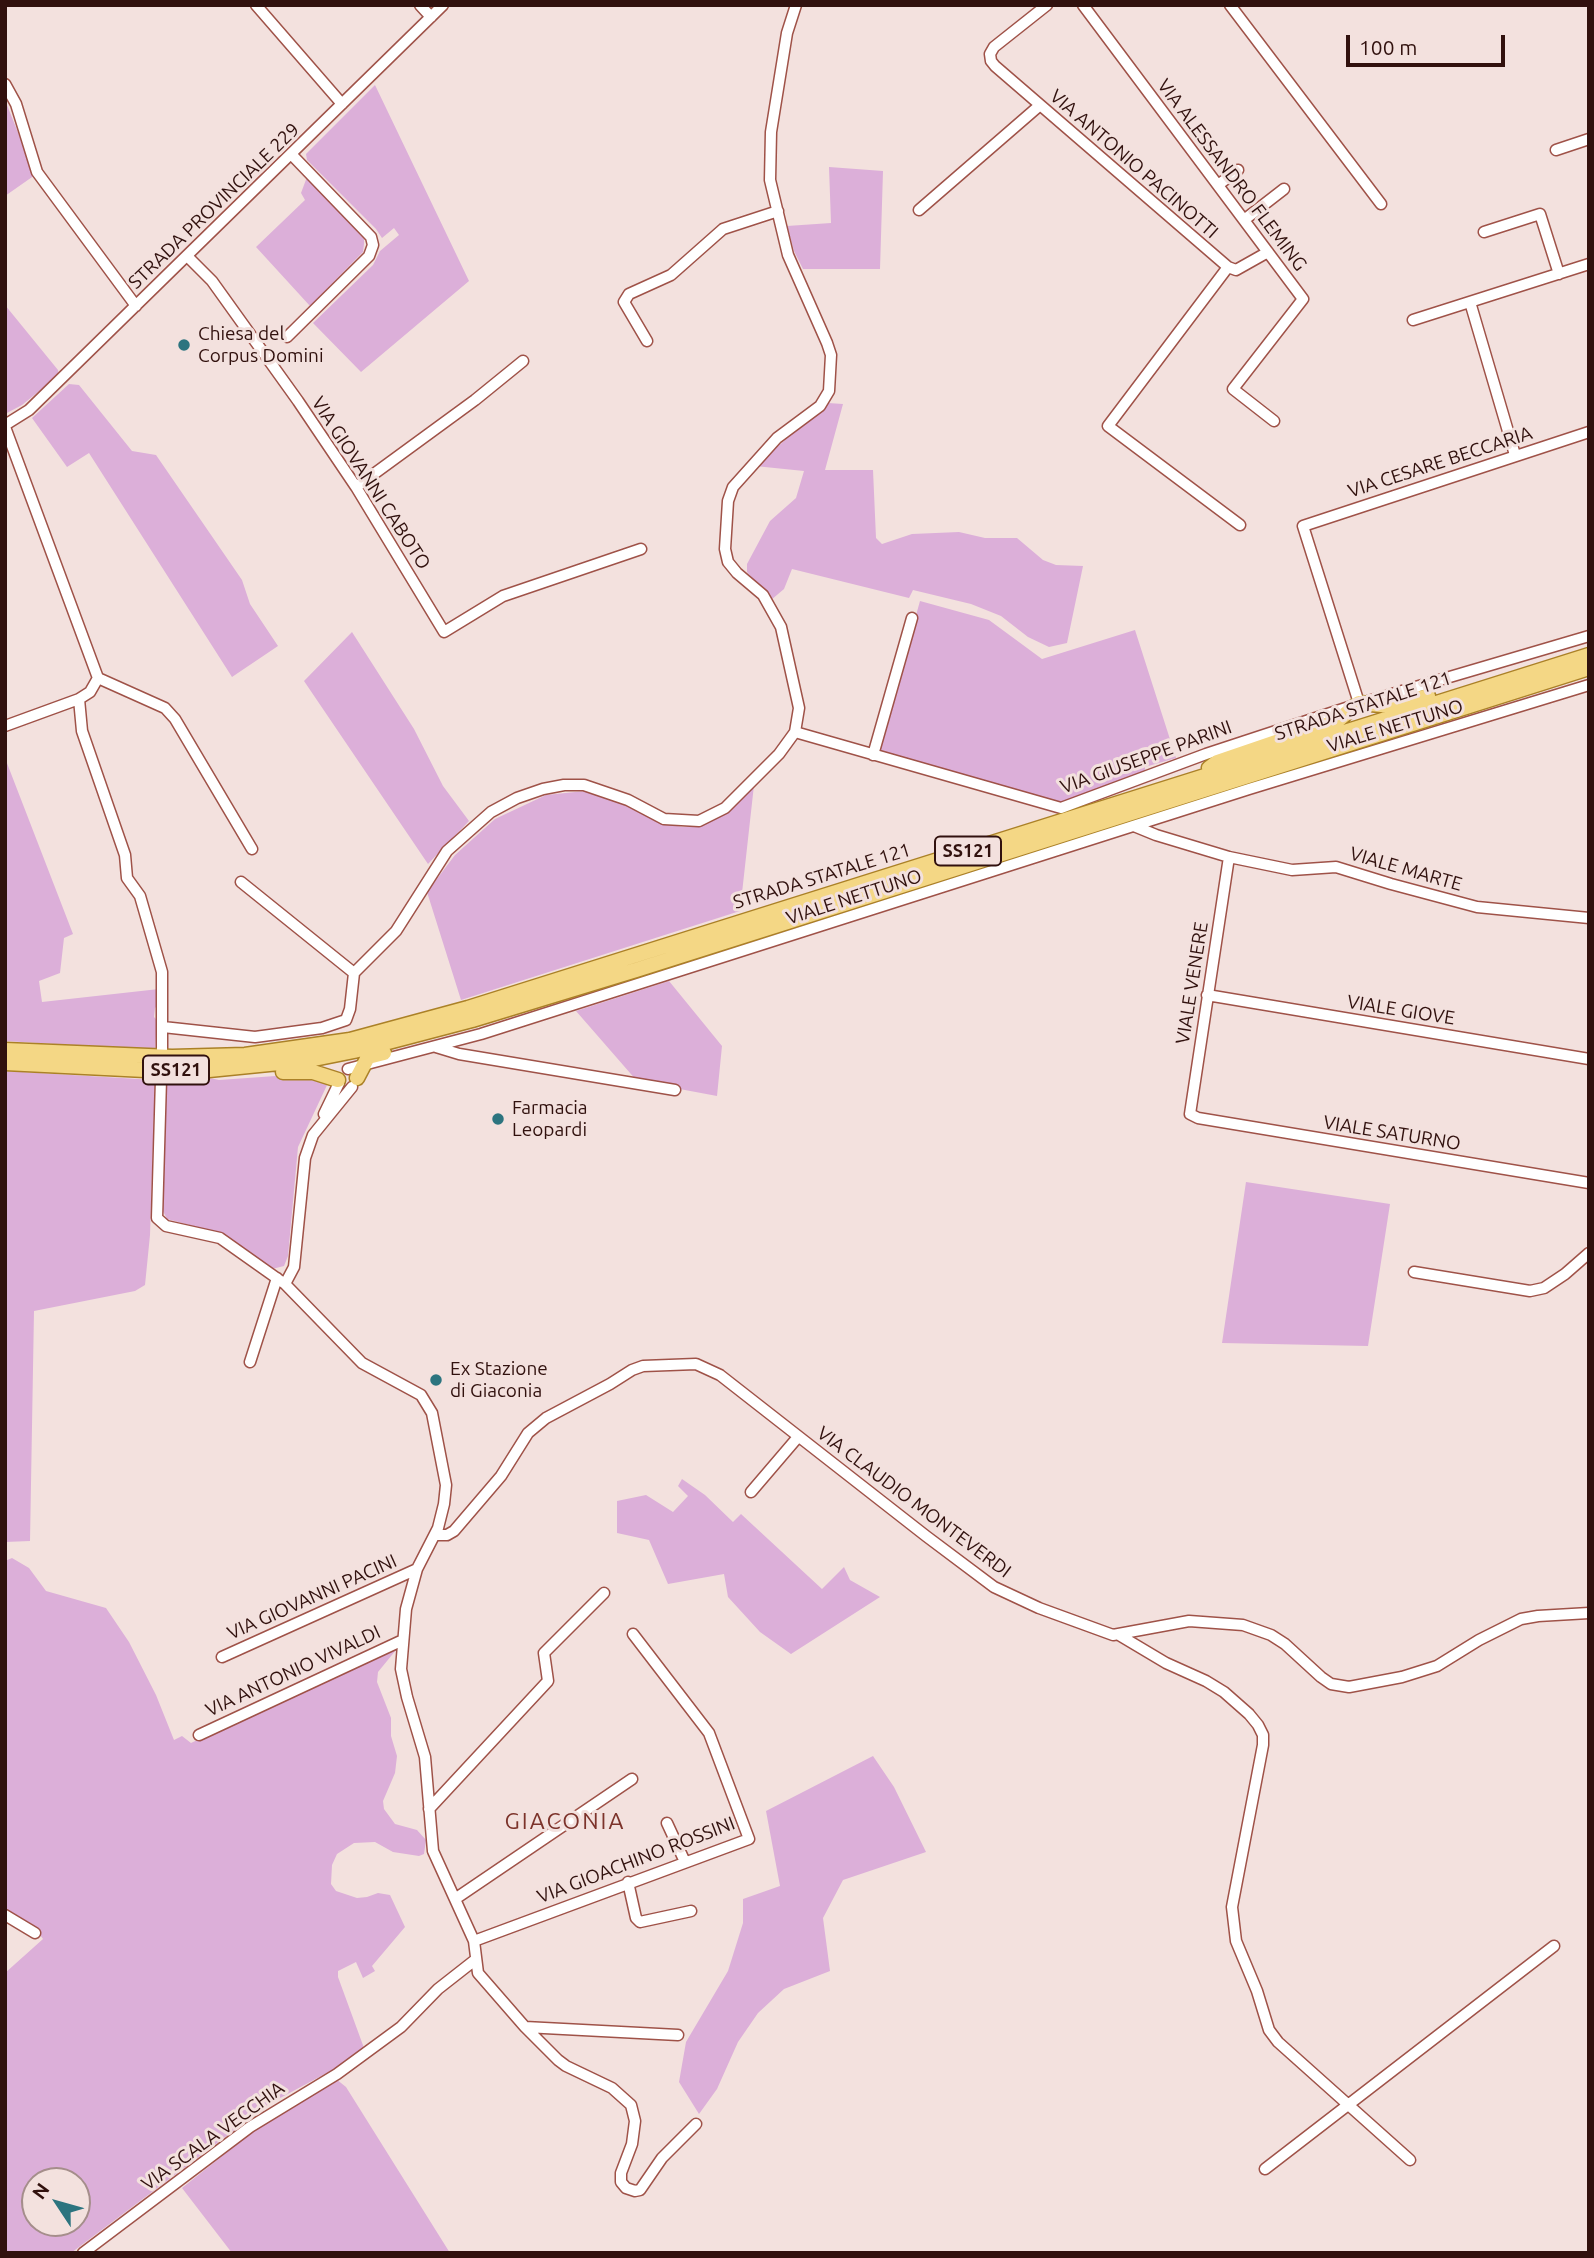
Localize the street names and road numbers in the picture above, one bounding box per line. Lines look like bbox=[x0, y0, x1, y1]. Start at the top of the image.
street label: VIA ALESSANDRO FLEMING bbox=[1152, 75, 1312, 275]
street label: VIA ANTONIO PACINOTTI bbox=[1045, 85, 1223, 243]
street label: STRADA PROVINCIALE 229 bbox=[124, 118, 304, 294]
street label: VIA GIOVANNI CABOTO bbox=[307, 392, 435, 574]
street label: VIA CESARE BECCARIA bbox=[1345, 421, 1535, 503]
street label: STRADA STATALE 121 bbox=[1272, 667, 1454, 745]
street label: VIALE NETTUNO bbox=[1324, 694, 1466, 758]
street label: VIA GIUSEPPE PARINI bbox=[1057, 715, 1235, 799]
road number: SS121 bbox=[935, 836, 1001, 866]
street label: STRADA STATALE 121 bbox=[730, 838, 914, 914]
street label: VIALE MARTE bbox=[1347, 842, 1465, 896]
street label: VIALE NETTUNO bbox=[783, 864, 925, 930]
street label: VIALE VENERE bbox=[1171, 920, 1213, 1046]
street label: VIALE GIOVE bbox=[1346, 990, 1456, 1030]
road number: SS121 bbox=[143, 1056, 209, 1084]
street label: VIALE SATURNO bbox=[1322, 1111, 1462, 1155]
street label: VIA CLAUDIO MONTEVERDI bbox=[812, 1422, 1016, 1582]
street label: VIA GIOVANNI PACINI bbox=[224, 1549, 400, 1645]
street label: VIA ANTONIO VIVALDI bbox=[202, 1620, 384, 1722]
street label: VIA GIOACHINO ROSSINI bbox=[534, 1812, 738, 1908]
street label: VIA SCALA VECCHIA bbox=[137, 2077, 289, 2195]

